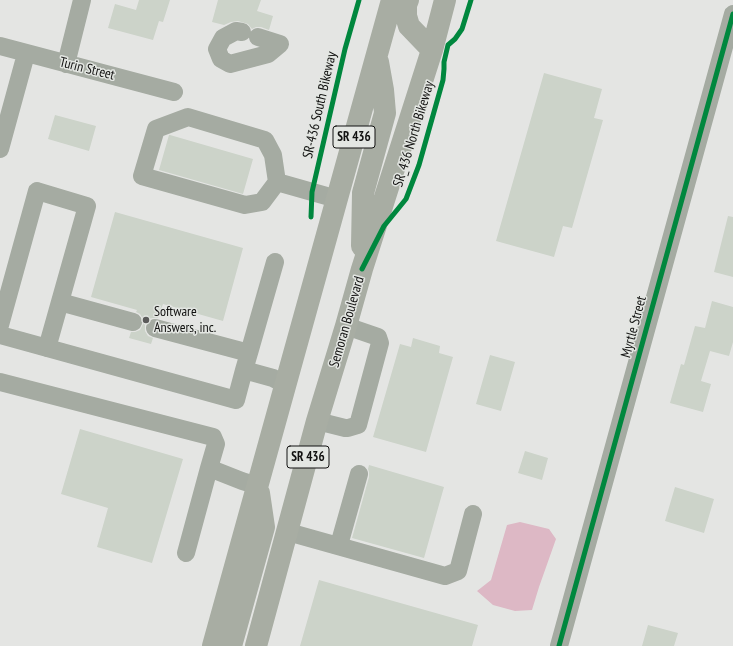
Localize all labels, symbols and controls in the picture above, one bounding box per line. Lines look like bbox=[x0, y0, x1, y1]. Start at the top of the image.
street label: SR-436 South Bikeway bbox=[300, 50, 340, 160]
street label: Turin Street bbox=[58, 54, 116, 84]
street label: SR_436 North Bikeway bbox=[390, 79, 438, 189]
road number: SR 436 bbox=[333, 126, 375, 148]
street label: Semoran Boulevard bbox=[326, 275, 368, 369]
street label: Myrtle Street bbox=[618, 294, 650, 360]
place label: Software Answers, inc. bbox=[154, 304, 216, 336]
marker: Software Answers, inc. bbox=[141, 315, 151, 325]
road number: SR 436 bbox=[287, 446, 329, 468]

